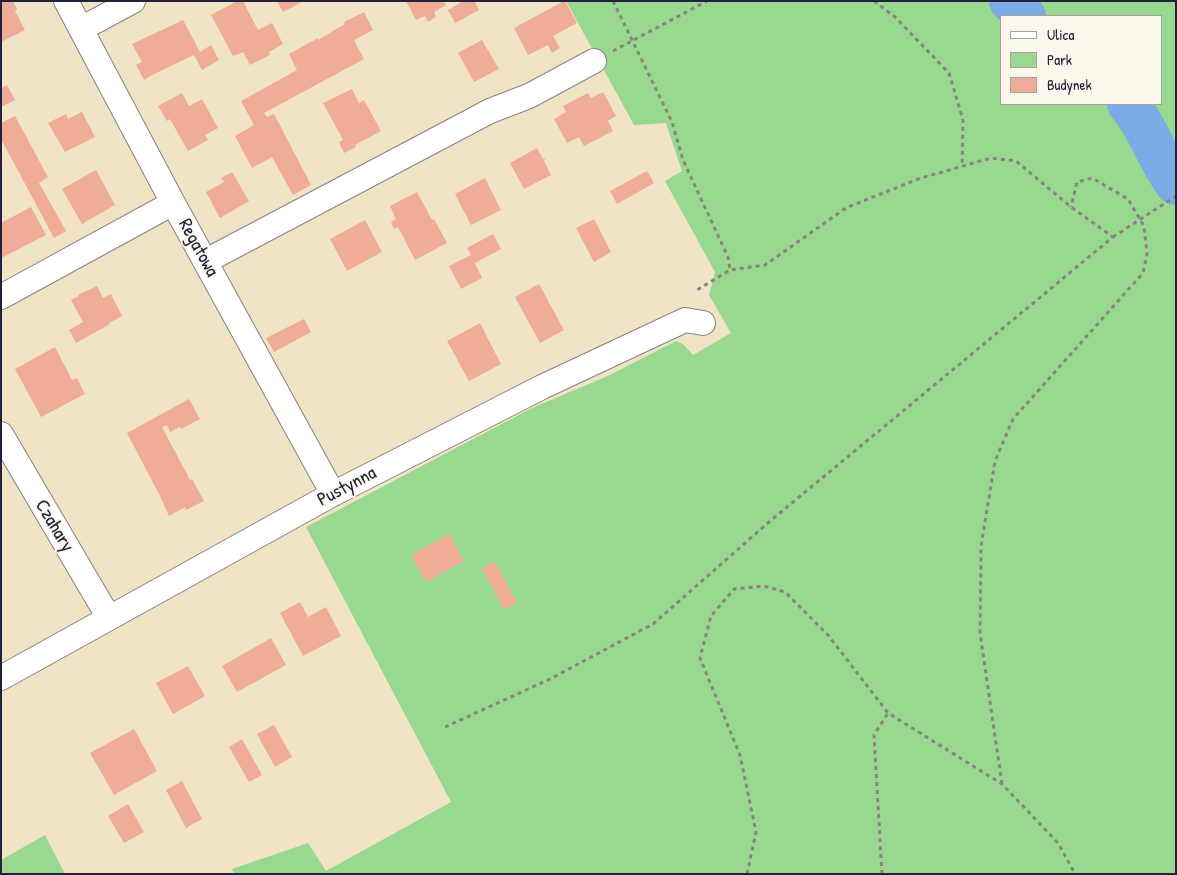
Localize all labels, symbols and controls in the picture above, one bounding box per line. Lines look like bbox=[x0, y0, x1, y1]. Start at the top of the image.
legend bbox=[1000, 15, 1162, 105]
text: Ulica bbox=[1047, 24, 1074, 45]
text: Park bbox=[1047, 49, 1072, 70]
text: Budynek bbox=[1047, 74, 1092, 95]
street label: Regatowa bbox=[173, 215, 223, 281]
street label: Pustynna bbox=[314, 462, 380, 512]
street label: Czahary bbox=[30, 496, 78, 556]

